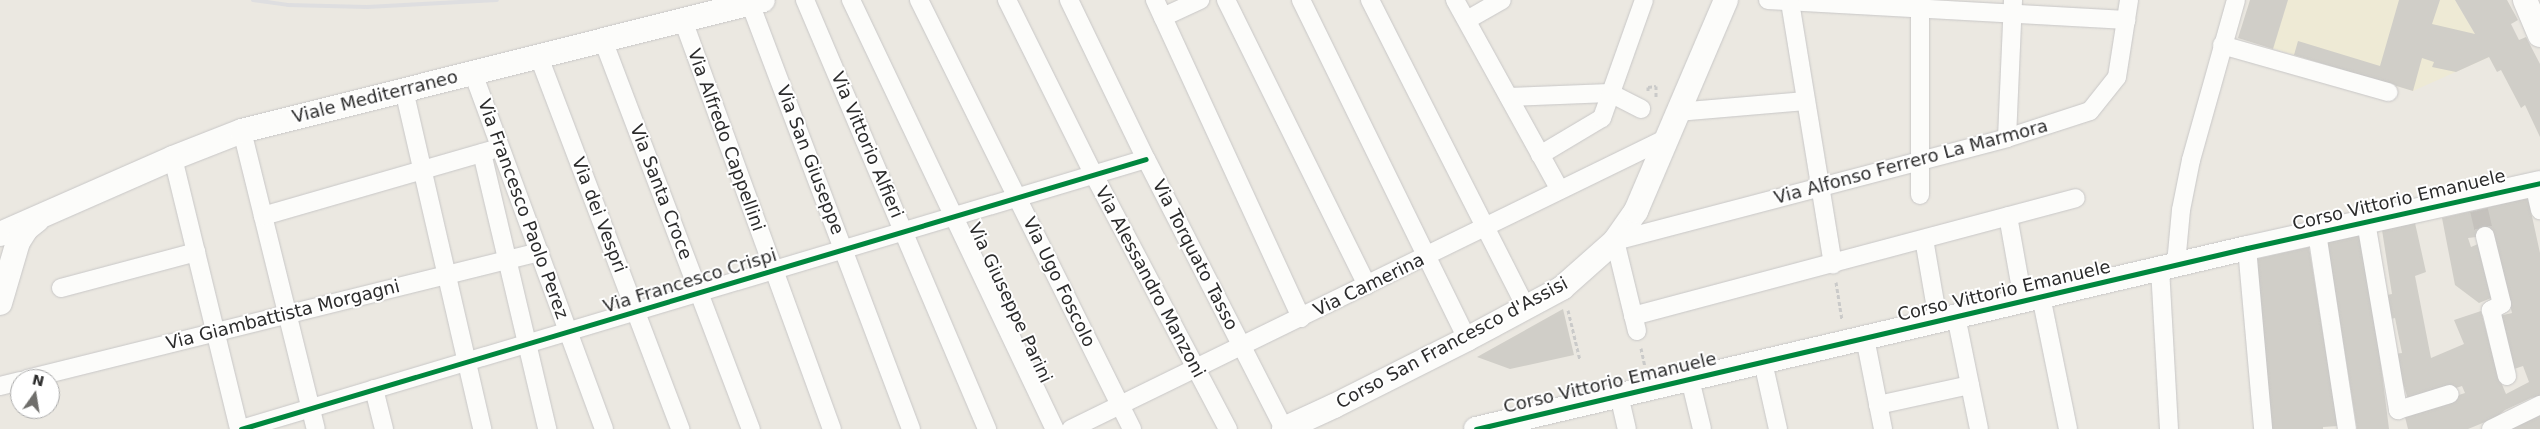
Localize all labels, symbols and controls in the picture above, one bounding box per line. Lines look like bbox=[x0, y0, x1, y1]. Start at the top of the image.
street label: Via Alfredo Cappellini bbox=[683, 46, 769, 234]
street label: Viale Mediterraneo bbox=[290, 66, 460, 128]
street label: Via Vittorio Alfieri bbox=[826, 69, 908, 221]
street label: Via San Giuseppe bbox=[772, 82, 848, 238]
street label: Via Francesco Paolo Perez bbox=[473, 96, 573, 322]
street label: Via Alfonso Ferrero La Marmora bbox=[1772, 115, 2050, 209]
street label: Via Santa Croce bbox=[625, 121, 697, 263]
street label: Via dei Vespri bbox=[567, 154, 631, 276]
street label: Corso Vittorio Emanuele bbox=[2290, 165, 2508, 235]
street label: Via Torquato Tasso bbox=[1148, 176, 1242, 334]
street label: Via Alessandro Manzoni bbox=[1090, 183, 1210, 381]
street label: Via Ugo Foscolo bbox=[1018, 213, 1100, 351]
street label: Via Giuseppe Parini bbox=[963, 220, 1057, 386]
street label: Via Francesco Crispi bbox=[601, 244, 779, 318]
street label: Via Camerina bbox=[1310, 249, 1428, 321]
street label: Corso Vittorio Emanuele bbox=[1895, 256, 2113, 326]
street label: Corso San Francesco d'Assisi bbox=[1332, 273, 1572, 413]
street label: Via Giambattista Morgagni bbox=[164, 276, 402, 354]
street label: Corso Vittorio Emanuele bbox=[1501, 348, 1719, 418]
north arrow bbox=[10, 369, 60, 419]
text: N bbox=[31, 371, 46, 389]

